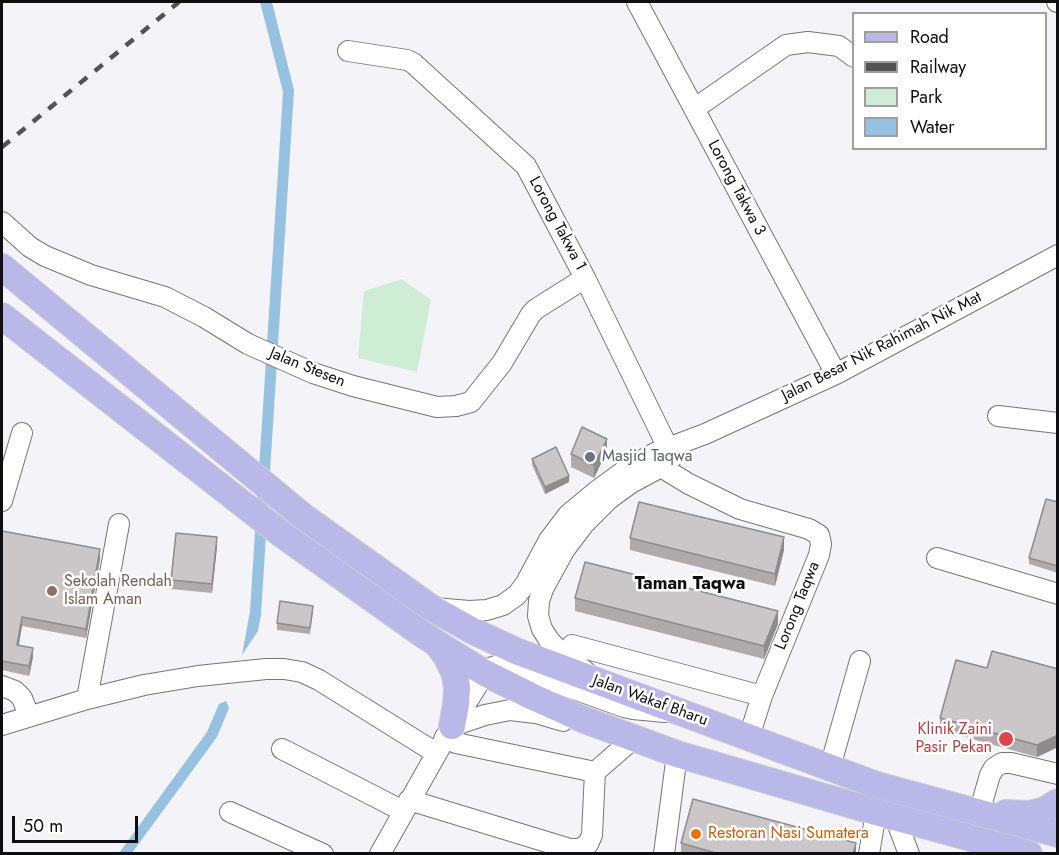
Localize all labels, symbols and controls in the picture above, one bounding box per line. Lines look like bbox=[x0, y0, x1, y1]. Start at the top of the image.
legend bbox=[852, 12, 1047, 150]
text: Road bbox=[910, 24, 949, 50]
text: Railway bbox=[910, 54, 966, 80]
text: Park bbox=[910, 84, 942, 110]
text: Water bbox=[910, 114, 954, 140]
street label: Lorong Takwa 3 bbox=[703, 137, 769, 239]
street label: Lorong Takwa 1 bbox=[524, 174, 590, 274]
street label: Jalan Besar Nik Rahimah Nik Mat bbox=[779, 288, 985, 406]
street label: Jalan Stesen bbox=[266, 344, 348, 392]
place label: Masjid Taqwa bbox=[602, 447, 692, 467]
marker: Masjid Taqwa bbox=[583, 450, 597, 464]
street label: Lorong Taqwa bbox=[772, 559, 824, 653]
place label: Sekolah Rendah Islam Aman bbox=[64, 572, 172, 610]
district label: Taman Taqwa bbox=[635, 574, 745, 596]
marker: Sekolah Rendah Islam Aman bbox=[45, 584, 59, 598]
street label: Jalan Wakaf Bharu bbox=[590, 671, 710, 731]
place label: Klinik Zaini Pasir Pekan bbox=[915, 720, 992, 758]
marker: Klinik Zaini Pasir Pekan bbox=[997, 730, 1015, 748]
scale bar bbox=[15, 804, 141, 842]
text: 50 m bbox=[23, 813, 63, 839]
place label: Restoran Nasi Sumatera bbox=[708, 824, 869, 844]
marker: Restoran Nasi Sumatera bbox=[689, 827, 703, 841]

